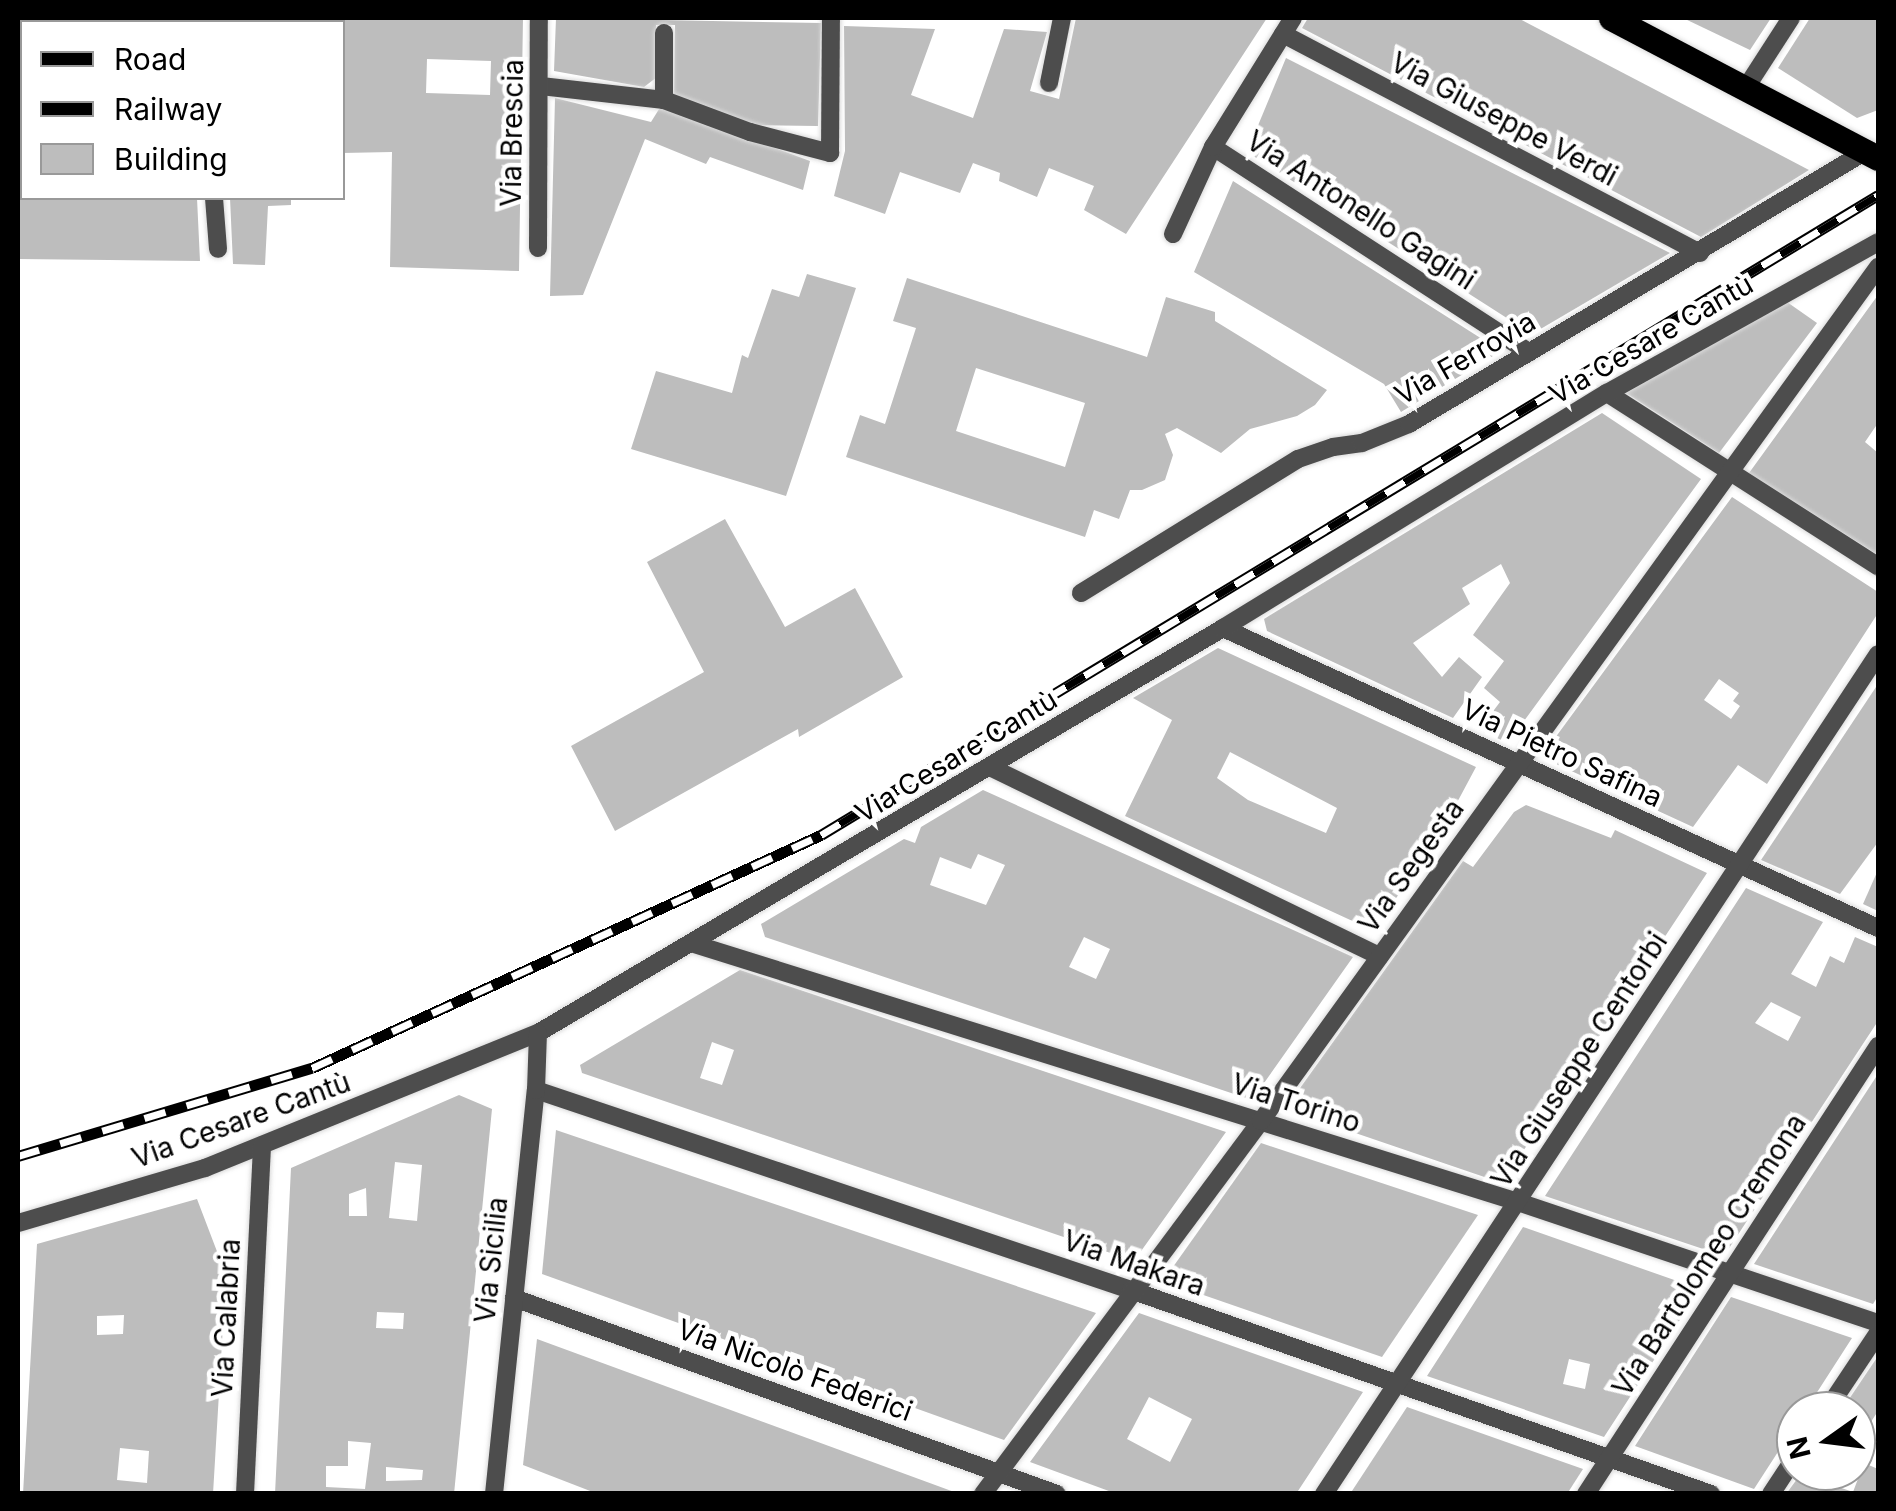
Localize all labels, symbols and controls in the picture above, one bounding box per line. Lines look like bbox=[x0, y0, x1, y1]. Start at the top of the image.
legend bbox=[20, 20, 345, 200]
text: Road bbox=[114, 41, 186, 77]
street label: Via Giuseppe Verdi bbox=[1385, 45, 1623, 193]
street label: Via Brescia bbox=[494, 59, 530, 207]
text: Railway bbox=[114, 91, 222, 127]
street label: Via Antonello Gagini bbox=[1240, 123, 1482, 297]
text: Building bbox=[114, 141, 228, 177]
street label: Via Cesare Cantù bbox=[1543, 267, 1759, 411]
street label: Via Ferrovia bbox=[1389, 304, 1541, 412]
street label: Via Cesare Cantù bbox=[849, 682, 1063, 830]
street label: Via Pietro Safina bbox=[1456, 692, 1668, 814]
street label: Via Segesta bbox=[1351, 793, 1471, 939]
street label: Via Giuseppe Centorbi bbox=[1484, 926, 1674, 1194]
street label: Via Cesare Cantù bbox=[127, 1065, 355, 1175]
street label: Via Torino bbox=[1227, 1066, 1365, 1140]
street label: Via Bartolomeo Cremona bbox=[1605, 1108, 1813, 1402]
street label: Via Sicilia bbox=[468, 1195, 514, 1325]
street label: Via Makara bbox=[1059, 1223, 1209, 1303]
street label: Via Calabria bbox=[205, 1238, 247, 1398]
street label: Via Nicolò Federici bbox=[673, 1312, 917, 1428]
north arrow bbox=[1776, 1391, 1876, 1491]
text: N bbox=[1780, 1433, 1818, 1462]

